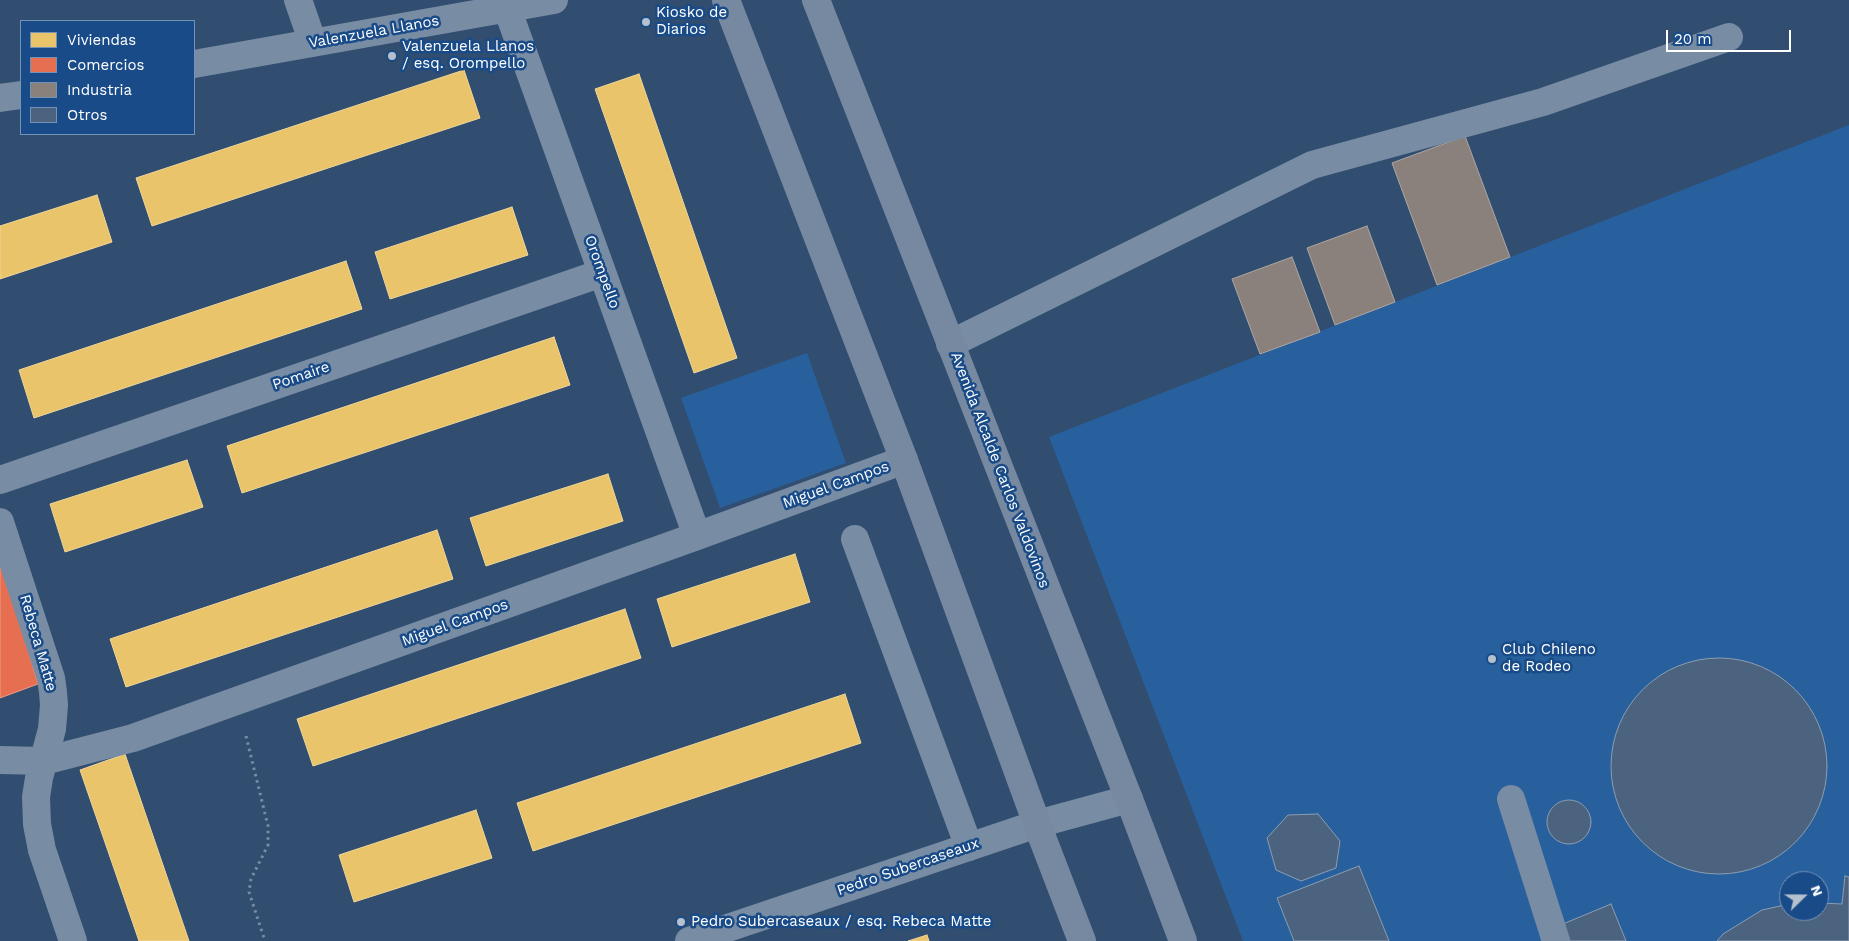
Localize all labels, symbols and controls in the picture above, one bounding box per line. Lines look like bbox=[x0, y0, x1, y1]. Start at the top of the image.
place label: Kiosko de Diarios bbox=[656, 4, 727, 39]
street label: Valenzuela Llanos bbox=[307, 12, 441, 52]
marker: Kiosko de Diarios bbox=[640, 16, 652, 28]
legend bbox=[20, 20, 195, 135]
scale bar bbox=[1669, 20, 1794, 52]
text: 20 m bbox=[1674, 30, 1712, 48]
text: Viviendas bbox=[67, 31, 136, 49]
place label: Valenzuela Llanos / esq. Orompello bbox=[402, 38, 534, 73]
marker: Valenzuela Llanos / esq. Orompello bbox=[386, 50, 398, 62]
text: Comercios bbox=[67, 56, 144, 74]
text: Industria bbox=[67, 81, 132, 99]
text: Otros bbox=[67, 106, 107, 124]
street label: Orompello bbox=[580, 233, 624, 311]
street label: Avenida Alcalde Carlos Valdovinos bbox=[947, 350, 1053, 590]
street label: Pomaire bbox=[270, 358, 332, 394]
street label: Miguel Campos bbox=[780, 457, 892, 513]
street label: Rebeca Matte bbox=[16, 593, 60, 693]
street label: Miguel Campos bbox=[399, 595, 511, 651]
place label: Club Chileno de Rodeo bbox=[1502, 641, 1596, 676]
marker: Club Chileno de Rodeo bbox=[1486, 653, 1498, 665]
street label: Pedro Subercaseaux bbox=[835, 834, 981, 900]
north arrow bbox=[1779, 871, 1829, 921]
text: N bbox=[1808, 883, 1826, 899]
place label: Pedro Subercaseaux / esq. Rebeca Matte bbox=[691, 913, 991, 931]
marker: Pedro Subercaseaux / esq. Rebeca Matte bbox=[675, 916, 687, 928]

